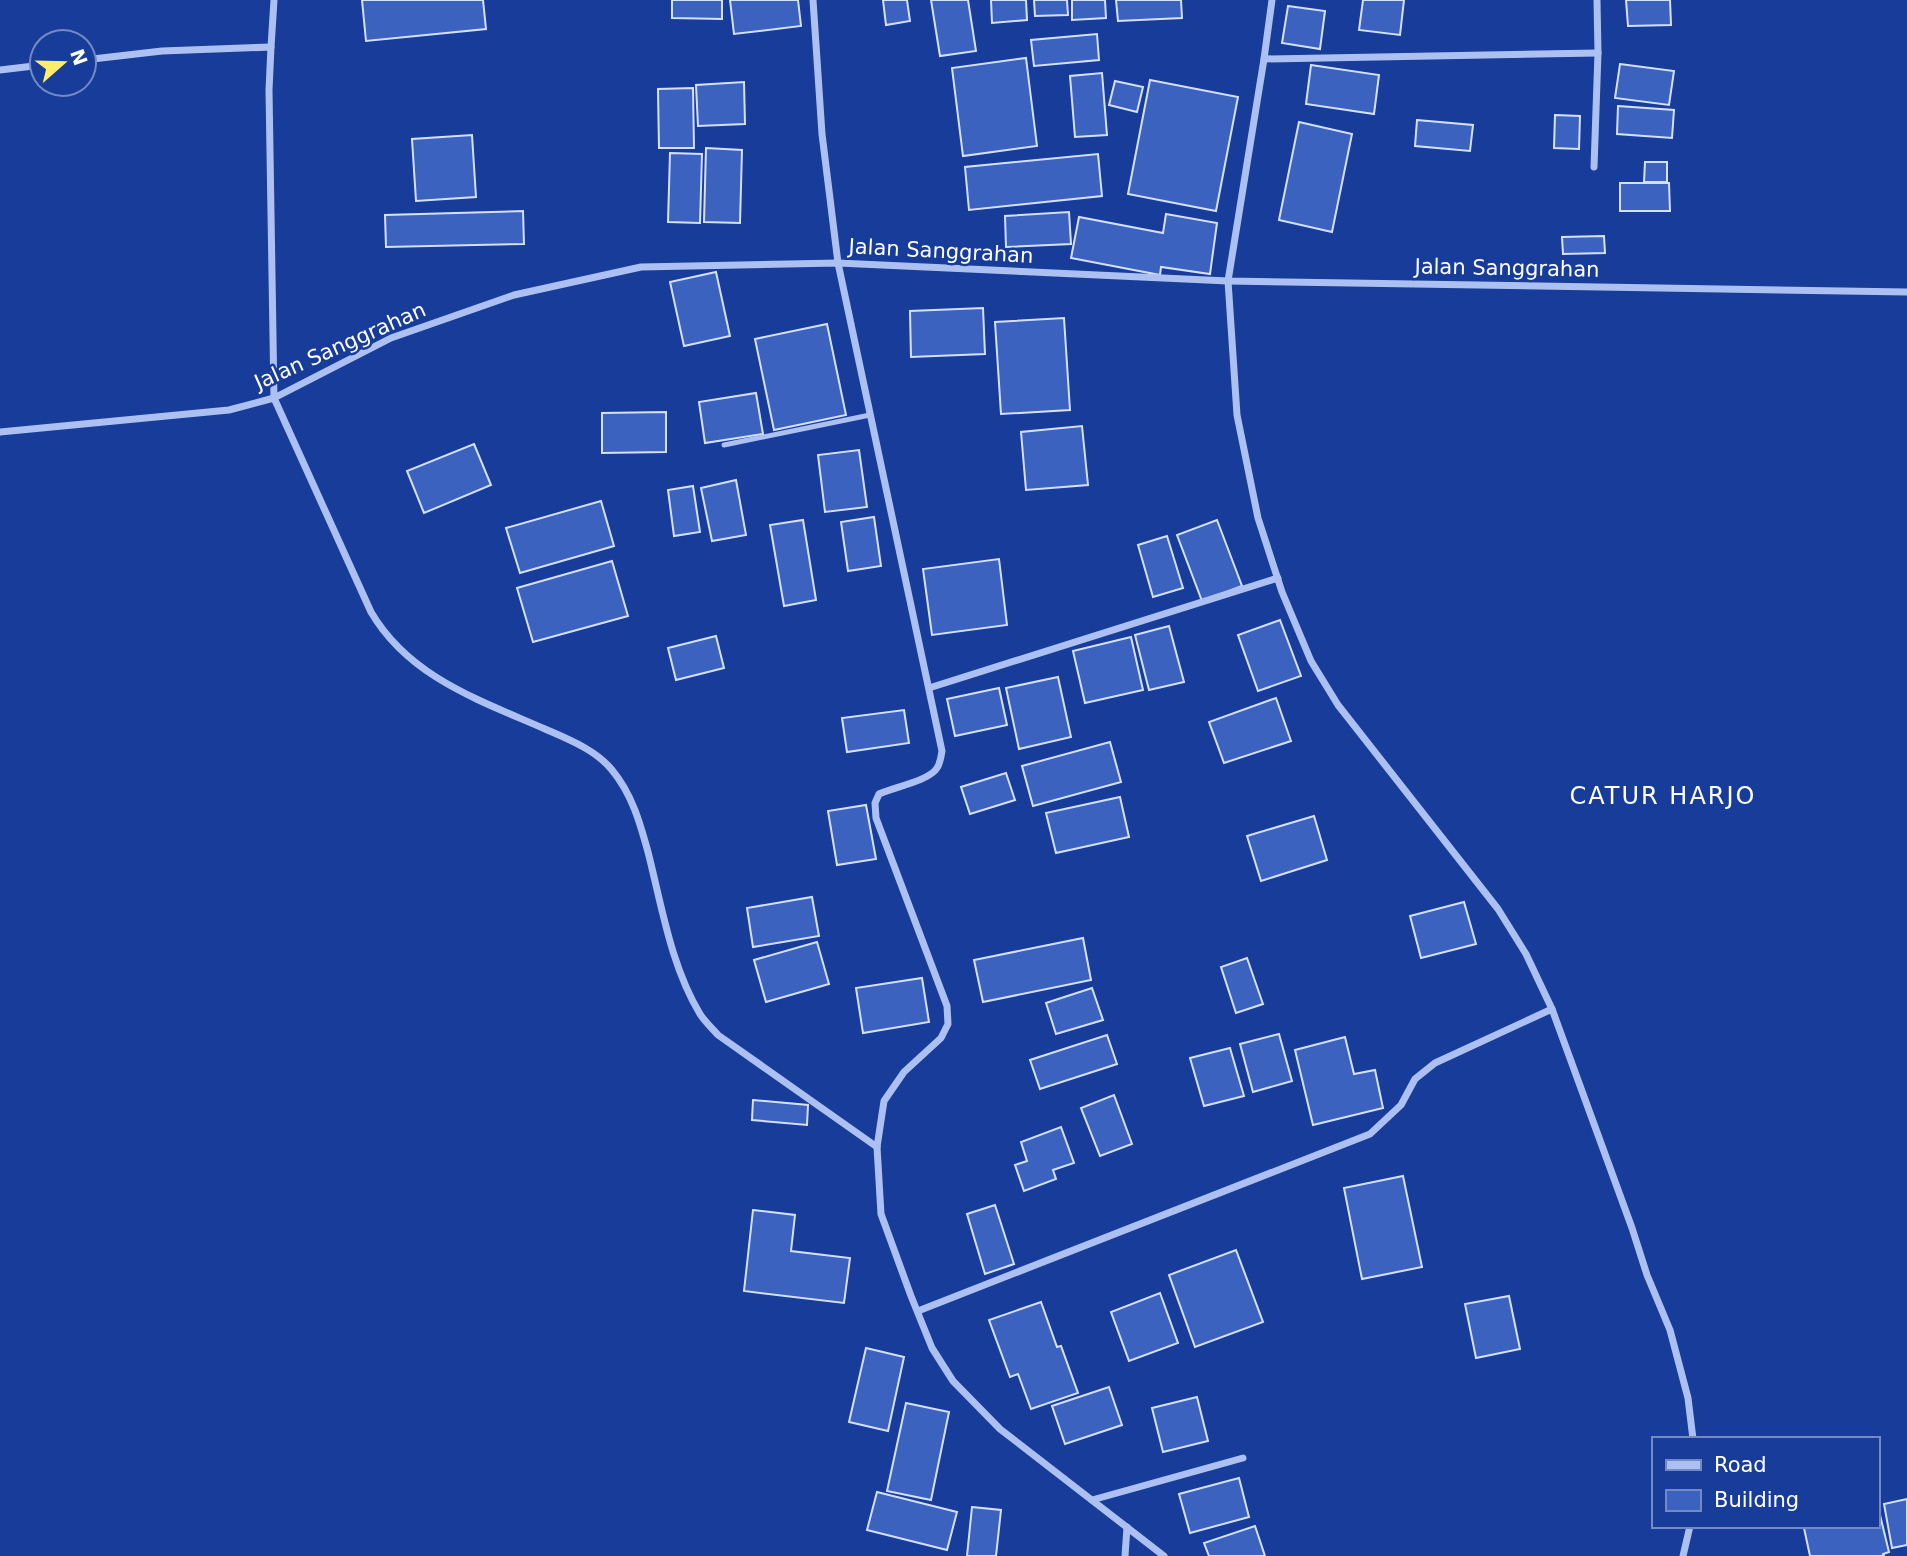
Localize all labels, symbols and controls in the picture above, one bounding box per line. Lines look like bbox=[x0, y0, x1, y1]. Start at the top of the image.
north arrow bbox=[28, 28, 98, 98]
text: N bbox=[66, 46, 92, 68]
street label: Jalan Sanggrahan bbox=[846, 234, 1034, 268]
street label: Jalan Sanggrahan bbox=[1412, 254, 1600, 282]
street label: Jalan Sanggrahan bbox=[249, 297, 429, 395]
district label: CATUR HARJO bbox=[1570, 782, 1756, 810]
legend bbox=[1652, 1437, 1879, 1528]
text: Road bbox=[1714, 1453, 1767, 1477]
text: Building bbox=[1714, 1488, 1799, 1512]

